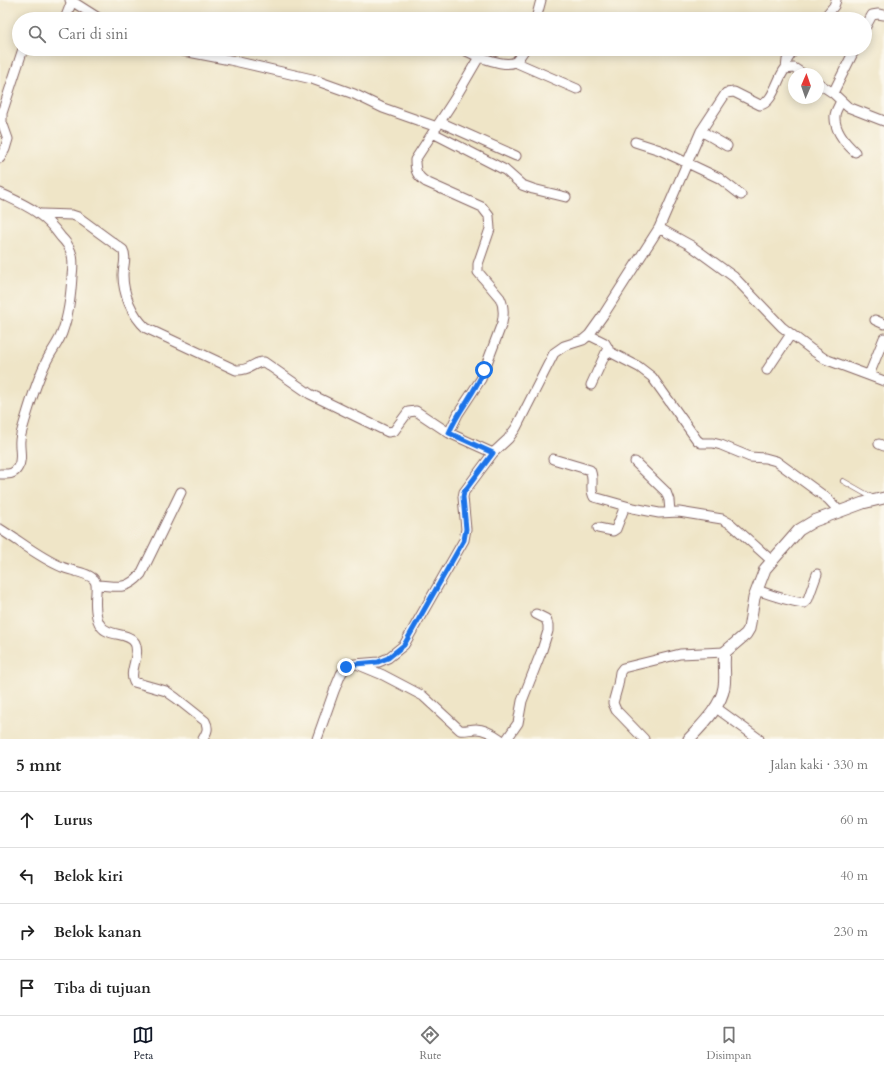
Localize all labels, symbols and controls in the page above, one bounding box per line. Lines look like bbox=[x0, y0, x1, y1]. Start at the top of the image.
search box bbox=[12, 12, 872, 56]
icon: search bbox=[26, 23, 48, 45]
text: Cari di sini bbox=[58, 24, 128, 44]
north arrow bbox=[788, 68, 824, 104]
route start bbox=[475, 361, 493, 379]
route end bbox=[337, 658, 355, 676]
text: 5 mnt bbox=[16, 754, 61, 777]
text: Jalan kaki · 330 m bbox=[770, 756, 868, 774]
icon: ahead bbox=[16, 809, 38, 831]
text: Lurus bbox=[54, 810, 93, 830]
text: 60 m bbox=[840, 811, 868, 829]
icon: left bbox=[16, 865, 38, 887]
text: Belok kiri bbox=[54, 866, 123, 886]
text: 40 m bbox=[840, 867, 868, 885]
icon: right bbox=[16, 921, 38, 943]
text: Belok kanan bbox=[54, 922, 142, 942]
text: 230 m bbox=[834, 923, 868, 941]
icon: arrive bbox=[16, 977, 38, 999]
text: Tiba di tujuan bbox=[54, 978, 151, 998]
tab: Peta bbox=[132, 1024, 154, 1063]
tab: Rute bbox=[419, 1024, 442, 1063]
tab: Disimpan bbox=[707, 1024, 751, 1063]

